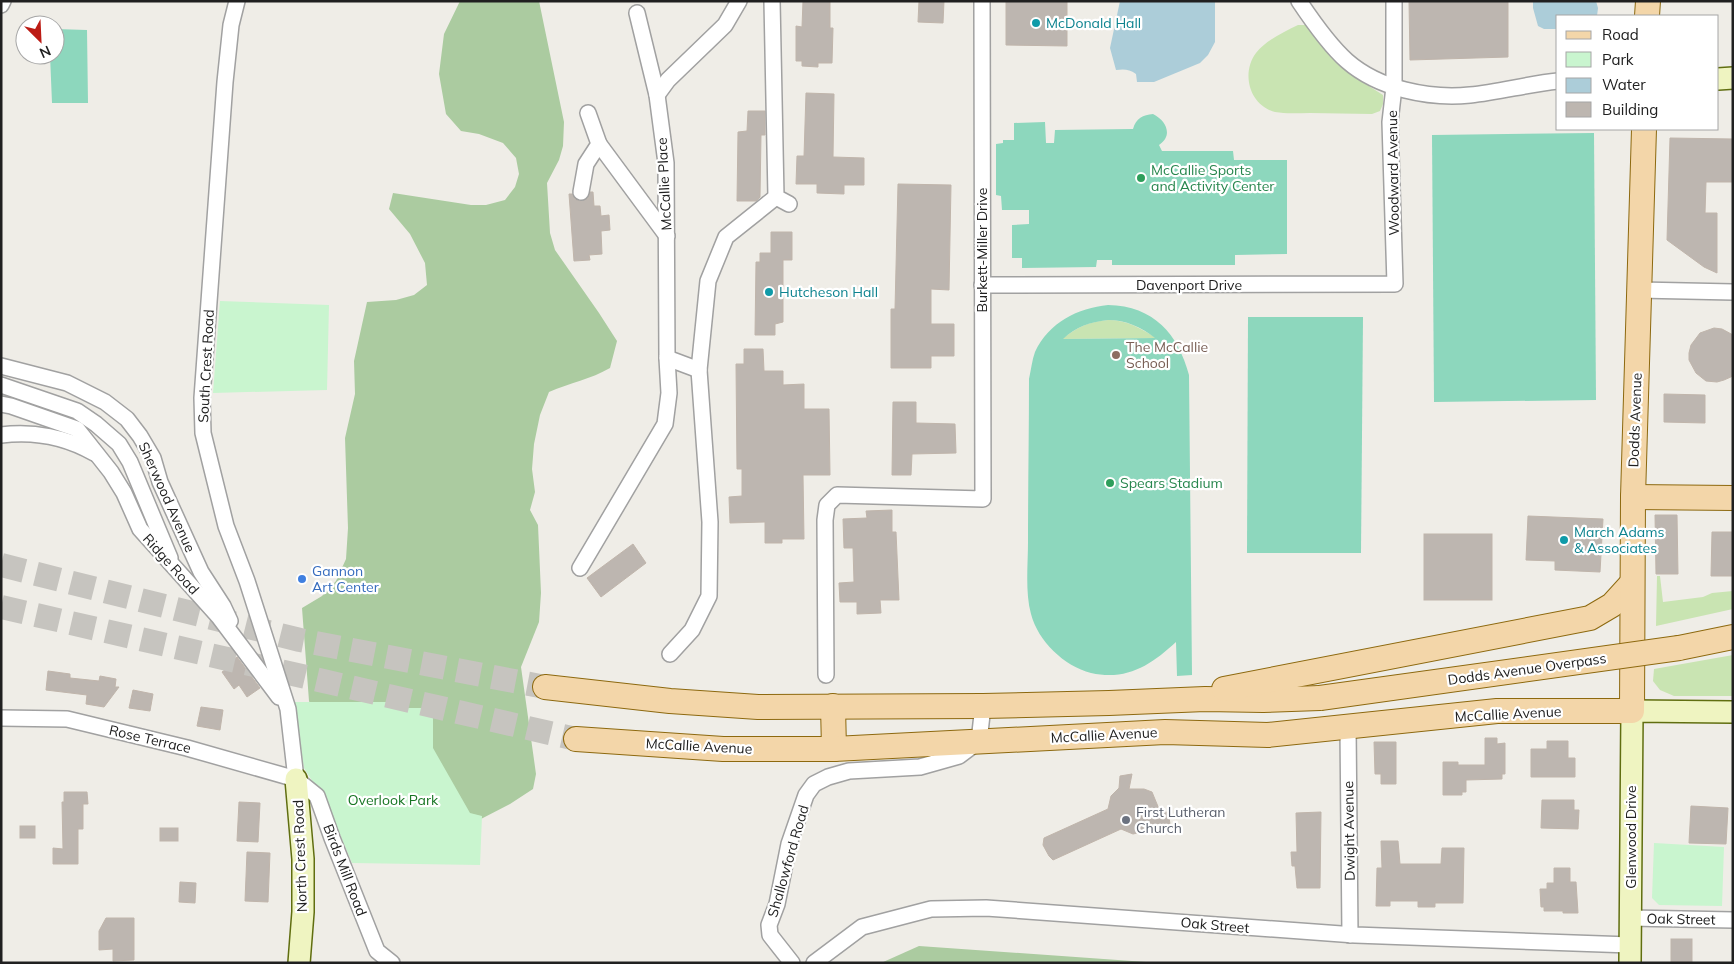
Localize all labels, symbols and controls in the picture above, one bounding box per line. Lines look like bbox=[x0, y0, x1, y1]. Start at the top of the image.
place label: McDonald Hall bbox=[1046, 14, 1141, 32]
north arrow bbox=[15, 15, 65, 65]
legend bbox=[1556, 15, 1719, 130]
marker: McDonald Hall bbox=[1030, 17, 1042, 29]
text: Road bbox=[1602, 25, 1639, 44]
text: N bbox=[37, 42, 54, 62]
text: Park bbox=[1602, 50, 1634, 69]
text: Water bbox=[1602, 75, 1646, 94]
text: Building bbox=[1602, 100, 1658, 119]
street label: Woodward Avenue bbox=[1383, 110, 1403, 236]
street label: McCallie Place bbox=[653, 137, 675, 231]
place label: McCallie Sports and Activity Center bbox=[1151, 161, 1275, 195]
marker: McCallie Sports and Activity Center bbox=[1135, 172, 1147, 184]
street label: Burkett-Miller Drive bbox=[973, 188, 991, 312]
street label: Davenport Drive bbox=[1136, 276, 1242, 294]
place label: Hutcheson Hall bbox=[779, 283, 878, 301]
marker: Hutcheson Hall bbox=[763, 286, 775, 298]
street label: South Crest Road bbox=[194, 309, 218, 423]
place label: The McCallie School bbox=[1126, 338, 1208, 372]
marker: The McCallie School bbox=[1110, 349, 1122, 361]
street label: Dodds Avenue bbox=[1624, 372, 1646, 468]
street label: Sherwood Avenue bbox=[135, 439, 199, 555]
place label: Spears Stadium bbox=[1120, 474, 1223, 492]
marker: Spears Stadium bbox=[1104, 477, 1116, 489]
place label: March Adams & Associates bbox=[1574, 523, 1665, 557]
street label: Ridge Road bbox=[139, 530, 203, 598]
marker: March Adams & Associates bbox=[1558, 534, 1570, 546]
place label: Gannon Art Center bbox=[312, 562, 380, 596]
marker: Gannon Art Center bbox=[296, 573, 308, 585]
street label: Dodds Avenue Overpass bbox=[1447, 649, 1607, 689]
street label: McCallie Avenue bbox=[1454, 702, 1562, 726]
street label: Rose Terrace bbox=[107, 721, 193, 757]
street label: McCallie Avenue bbox=[1050, 723, 1158, 747]
street label: McCallie Avenue bbox=[645, 734, 753, 758]
street label: Dwight Avenue bbox=[1339, 781, 1359, 881]
street label: Glenwood Drive bbox=[1622, 785, 1640, 889]
park label: Overlook Park bbox=[348, 791, 439, 809]
street label: North Crest Road bbox=[289, 799, 311, 913]
street label: Shallowford Road bbox=[763, 803, 813, 919]
place label: First Lutheran Church bbox=[1136, 803, 1226, 837]
marker: First Lutheran Church bbox=[1120, 814, 1132, 826]
street label: Birds Mill Road bbox=[319, 822, 371, 918]
street label: Oak Street bbox=[1646, 909, 1716, 929]
street label: Oak Street bbox=[1180, 913, 1250, 937]

